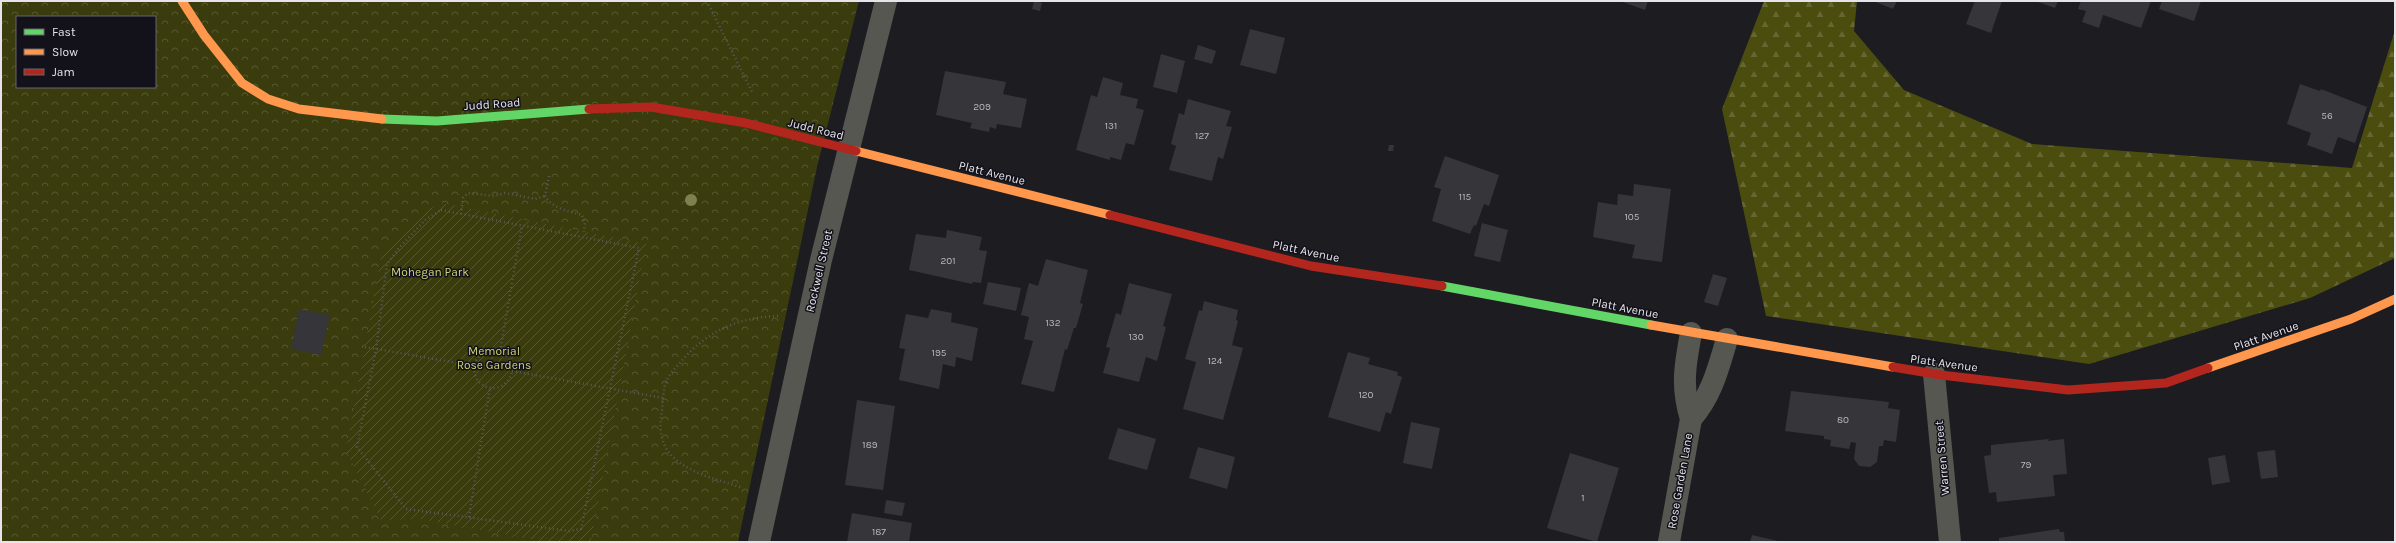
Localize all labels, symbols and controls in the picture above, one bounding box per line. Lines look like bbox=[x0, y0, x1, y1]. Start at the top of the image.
legend bbox=[16, 16, 156, 88]
text: Fast bbox=[52, 25, 76, 39]
text: Slow bbox=[52, 45, 78, 59]
text: Jam bbox=[52, 65, 75, 79]
street label: Judd Road bbox=[463, 95, 521, 113]
house number: 209 bbox=[973, 101, 991, 113]
house number: 56 bbox=[2321, 110, 2333, 122]
street label: Judd Road bbox=[787, 115, 845, 143]
house number: 131 bbox=[1105, 120, 1117, 132]
house number: 127 bbox=[1195, 130, 1209, 142]
street label: Platt Avenue bbox=[957, 158, 1027, 188]
house number: 115 bbox=[1459, 191, 1471, 203]
house number: 105 bbox=[1625, 211, 1640, 223]
street label: Rockwell Street bbox=[803, 228, 835, 314]
street label: Platt Avenue bbox=[1271, 237, 1341, 265]
house number: 201 bbox=[940, 255, 956, 267]
park label: Mohegan Park bbox=[391, 265, 469, 279]
street label: Platt Avenue bbox=[1590, 295, 1660, 321]
house number: 132 bbox=[1045, 317, 1061, 329]
street label: Platt Avenue bbox=[2232, 318, 2300, 354]
house number: 130 bbox=[1128, 331, 1144, 343]
park label: Memorial Rose Gardens bbox=[457, 344, 531, 372]
house number: 195 bbox=[932, 347, 947, 359]
street label: Platt Avenue bbox=[1909, 351, 1979, 375]
house number: 124 bbox=[1208, 355, 1223, 367]
house number: 120 bbox=[1358, 389, 1374, 401]
house number: 80 bbox=[1837, 414, 1849, 426]
street label: Warren Street bbox=[1932, 420, 1952, 496]
street label: Rose Garden Lane bbox=[1665, 432, 1695, 530]
house number: 189 bbox=[862, 439, 878, 451]
house number: 79 bbox=[2021, 459, 2031, 471]
house number: 1 bbox=[1581, 492, 1585, 504]
house number: 187 bbox=[872, 526, 886, 538]

